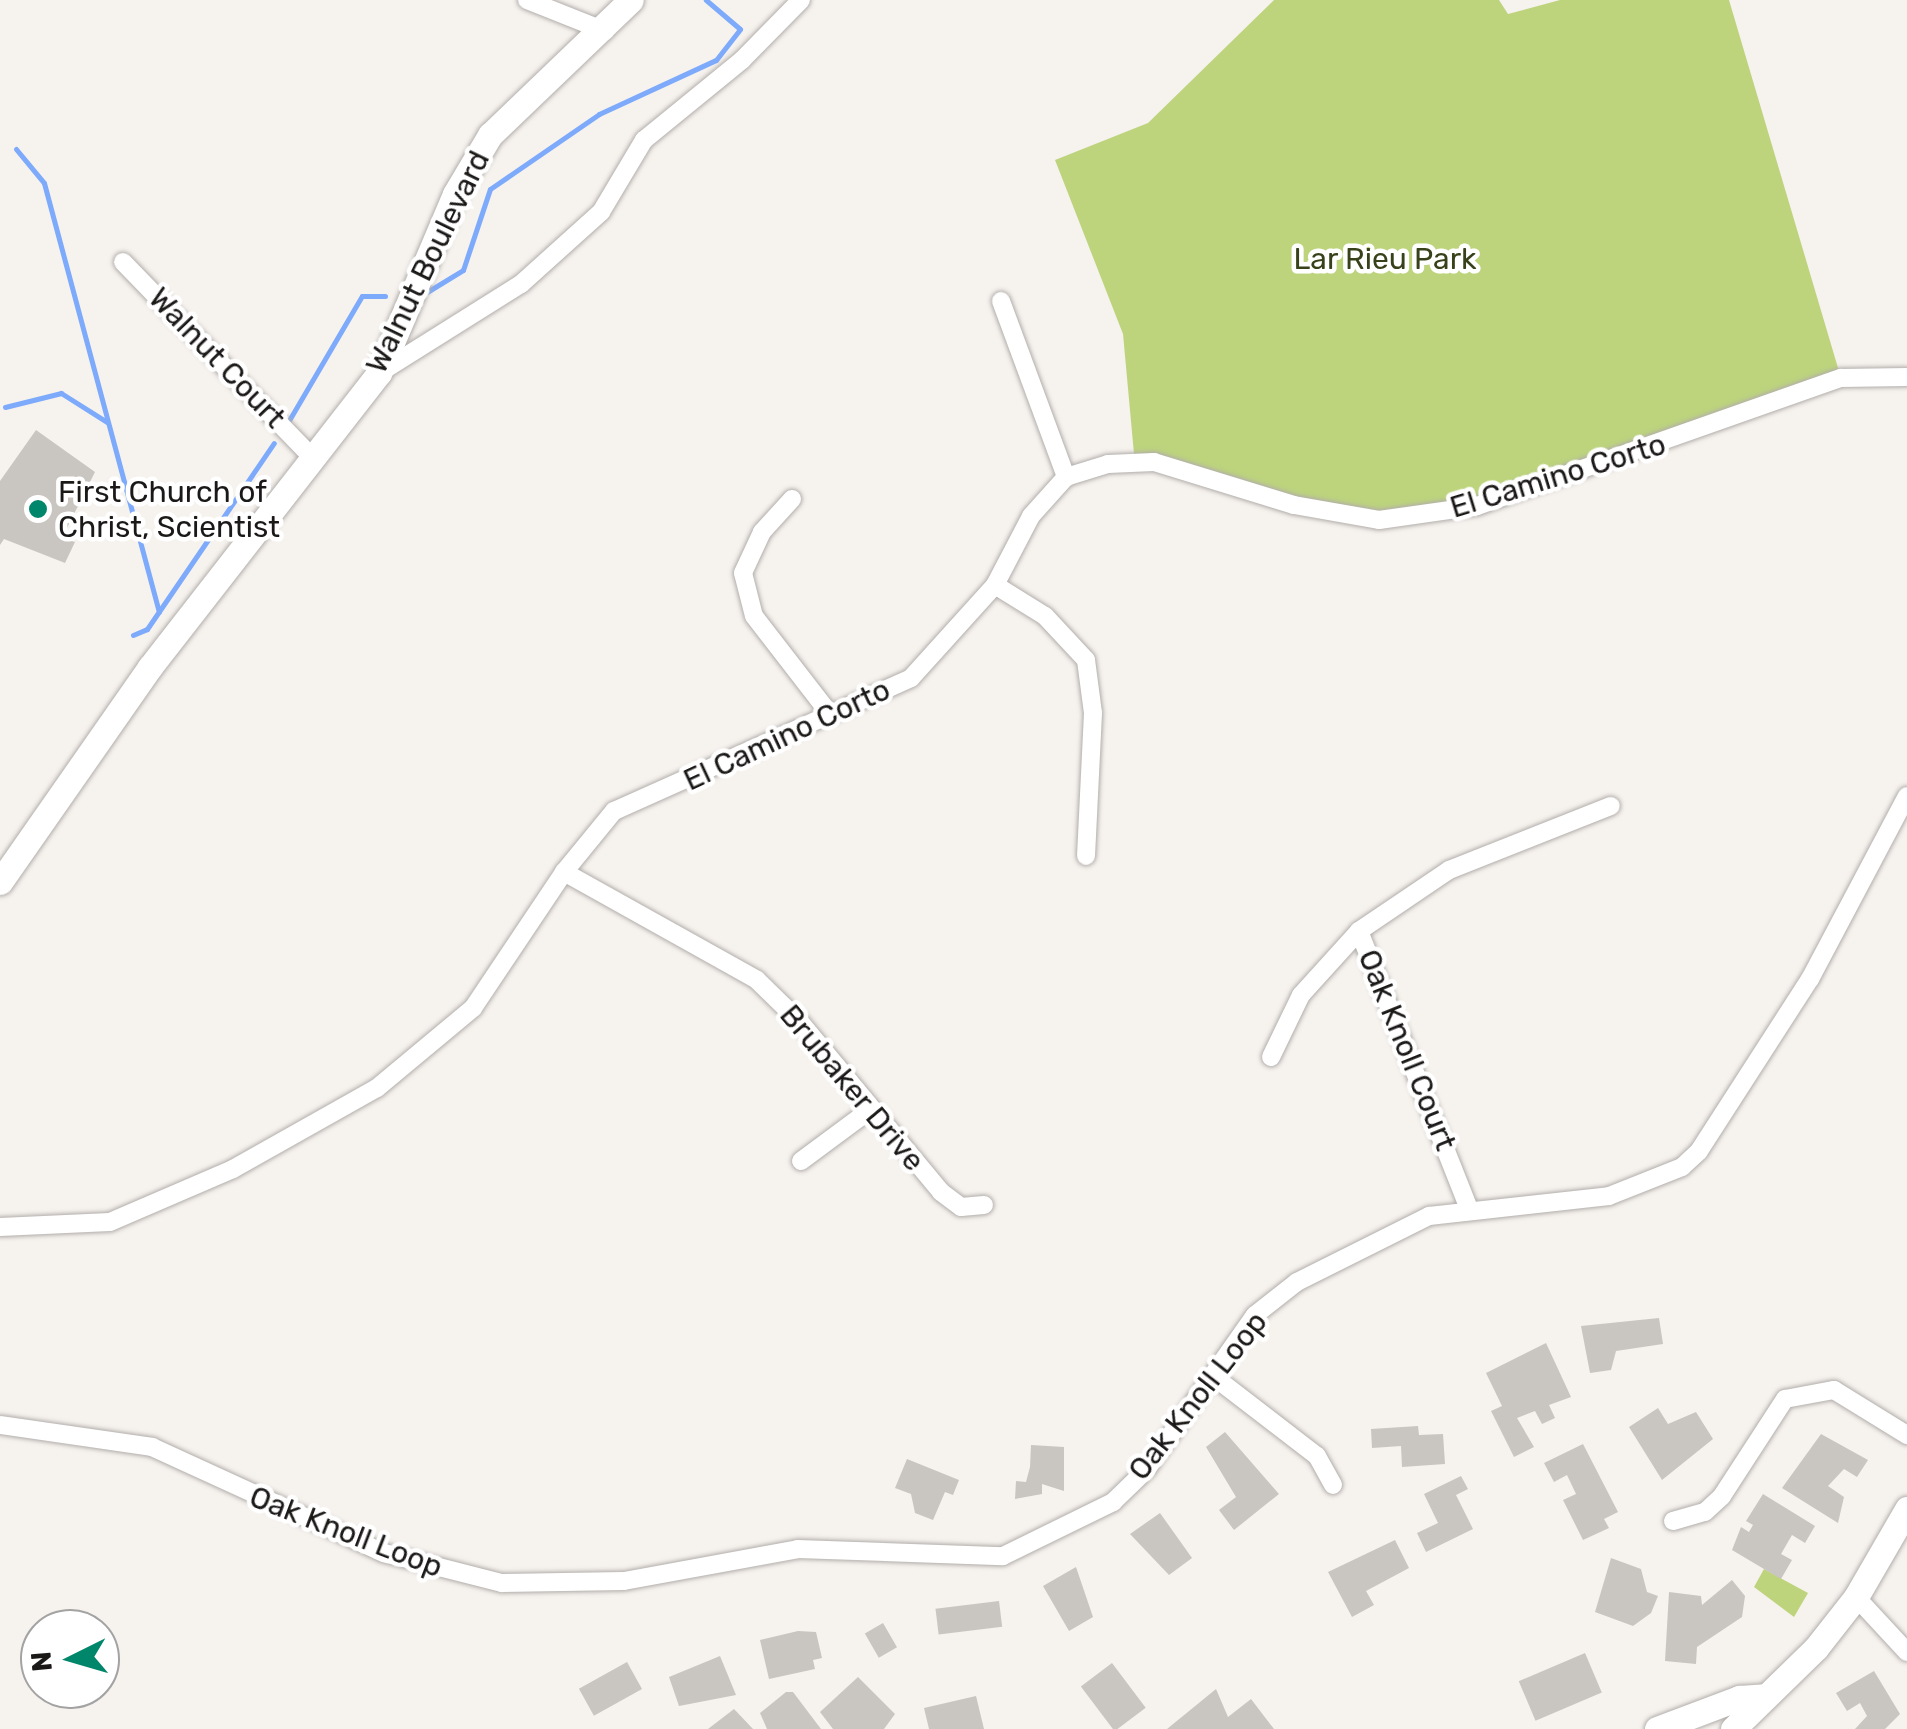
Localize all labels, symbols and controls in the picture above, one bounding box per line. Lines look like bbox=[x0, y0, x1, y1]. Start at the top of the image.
street label: Walnut Boulevard bbox=[359, 145, 497, 379]
park label: Lar Rieu Park bbox=[1293, 241, 1477, 277]
street label: Walnut Court bbox=[141, 280, 293, 436]
street label: El Camino Corto bbox=[1446, 426, 1670, 526]
place label: First Church of Christ, Scientist bbox=[58, 474, 280, 544]
marker: First Church of Christ, Scientist bbox=[27, 498, 49, 520]
street label: El Camino Corto bbox=[678, 671, 896, 799]
street label: Oak Knoll Court bbox=[1350, 944, 1464, 1156]
street label: Brubaker Drive bbox=[772, 997, 932, 1179]
street label: Oak Knoll Loop bbox=[1121, 1305, 1275, 1487]
street label: Oak Knoll Loop bbox=[244, 1479, 448, 1585]
north arrow bbox=[20, 1609, 120, 1709]
text: N bbox=[24, 1650, 59, 1673]

